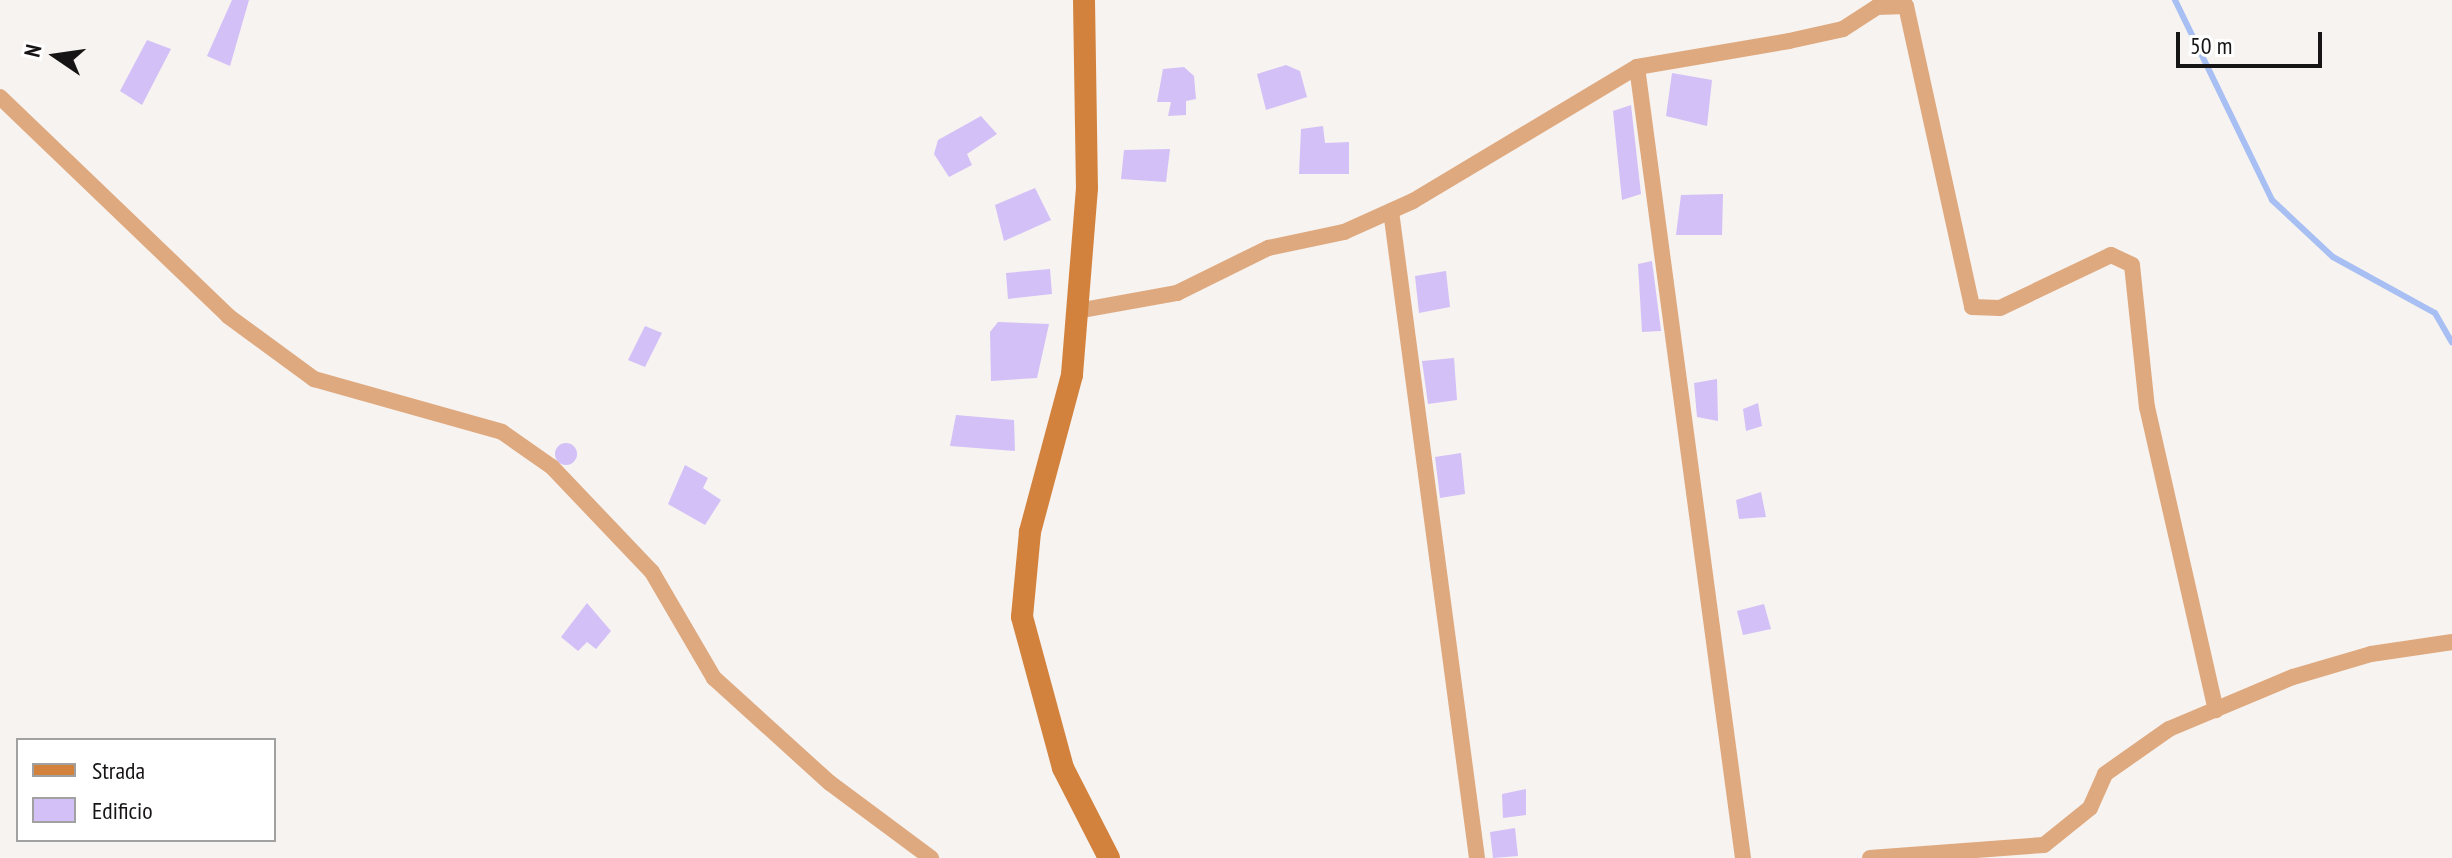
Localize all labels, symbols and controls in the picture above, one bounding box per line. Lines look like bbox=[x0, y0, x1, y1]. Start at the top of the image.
north arrow bbox=[16, 16, 96, 96]
scale bar bbox=[2180, 16, 2326, 66]
text: 50 m bbox=[2190, 30, 2232, 61]
text: N bbox=[18, 42, 48, 60]
legend bbox=[16, 738, 276, 842]
text: Strada bbox=[92, 755, 145, 786]
text: Edificio bbox=[92, 795, 153, 826]

